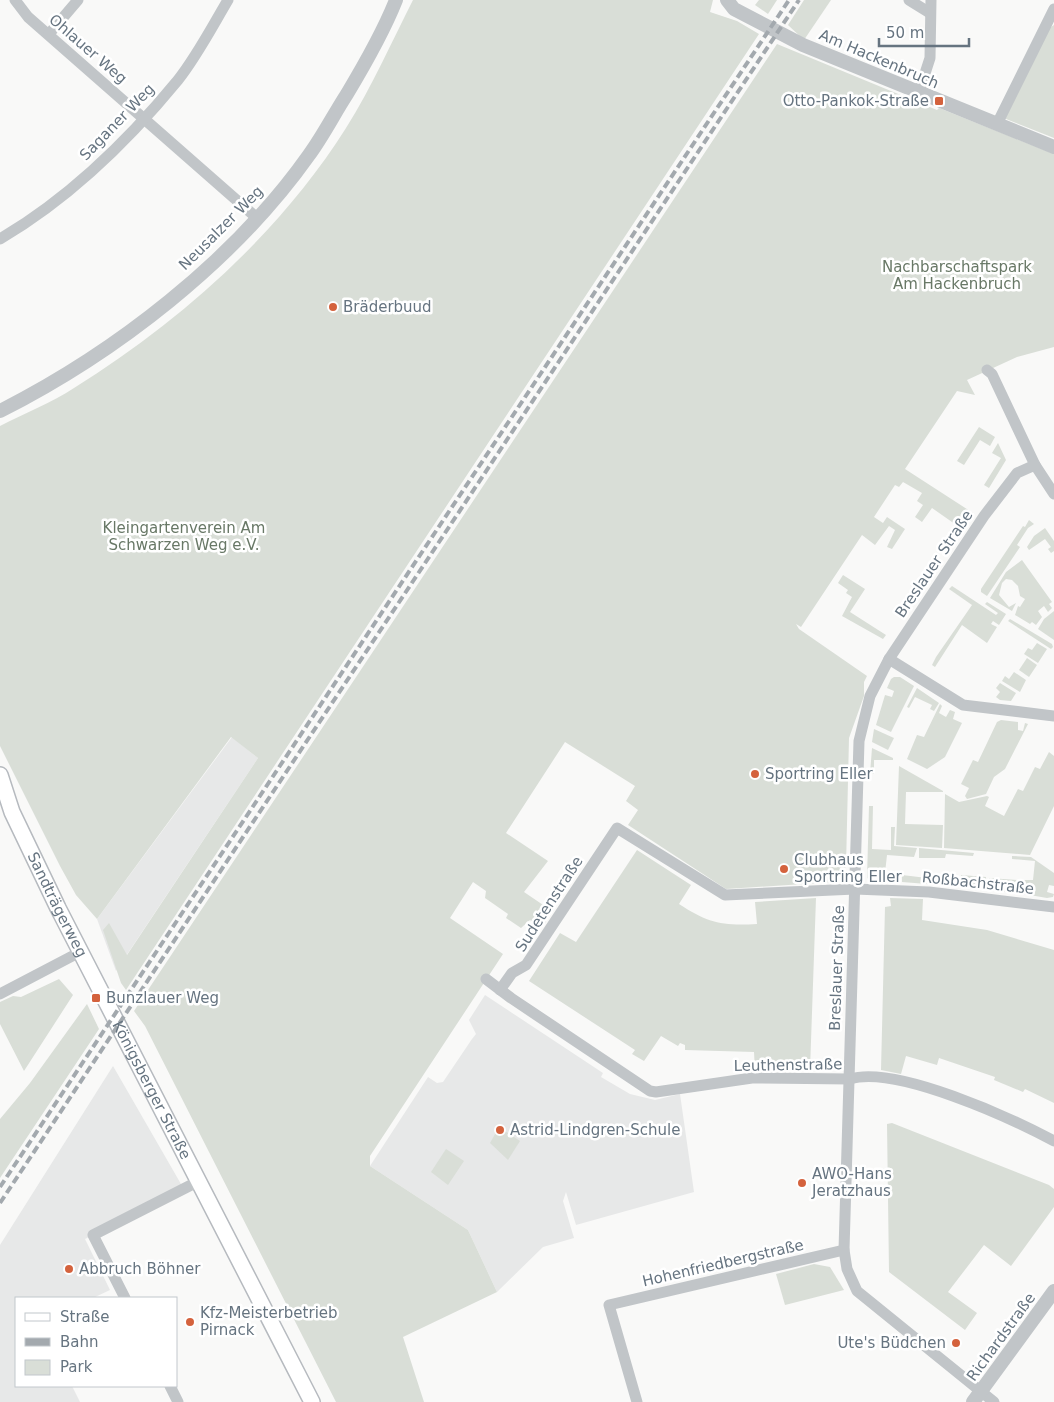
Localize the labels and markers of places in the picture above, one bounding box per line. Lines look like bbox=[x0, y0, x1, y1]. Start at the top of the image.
place label: Otto-Pankok-Straße bbox=[783, 92, 929, 110]
marker: Otto-Pankok-Straße bbox=[933, 95, 945, 107]
place label: Bräderbuud bbox=[343, 298, 432, 316]
marker: Bräderbuud bbox=[327, 301, 339, 313]
place label: Sportring Eller bbox=[765, 765, 873, 783]
marker: Sportring Eller bbox=[749, 768, 761, 780]
place label: Clubhaus Sportring Eller bbox=[794, 851, 902, 886]
marker: Clubhaus Sportring Eller bbox=[778, 863, 790, 875]
place label: Bunzlauer Weg bbox=[106, 989, 219, 1007]
marker: Bunzlauer Weg bbox=[90, 992, 102, 1004]
place label: Astrid-Lindgren-Schule bbox=[510, 1121, 680, 1139]
marker: Astrid-Lindgren-Schule bbox=[494, 1124, 506, 1136]
place label: AWO-Hans Jeratzhaus bbox=[811, 1165, 892, 1200]
marker: AWO-Hans Jeratzhaus bbox=[796, 1177, 808, 1189]
place label: Abbruch Böhner bbox=[79, 1260, 201, 1278]
marker: Abbruch Böhner bbox=[63, 1263, 75, 1275]
place label: Kfz-Meisterbetrieb Pirnack bbox=[200, 1304, 338, 1339]
marker: Kfz-Meisterbetrieb Pirnack bbox=[184, 1316, 196, 1328]
place label: Ute's Büdchen bbox=[837, 1334, 946, 1352]
marker: Ute's Büdchen bbox=[950, 1337, 962, 1349]

